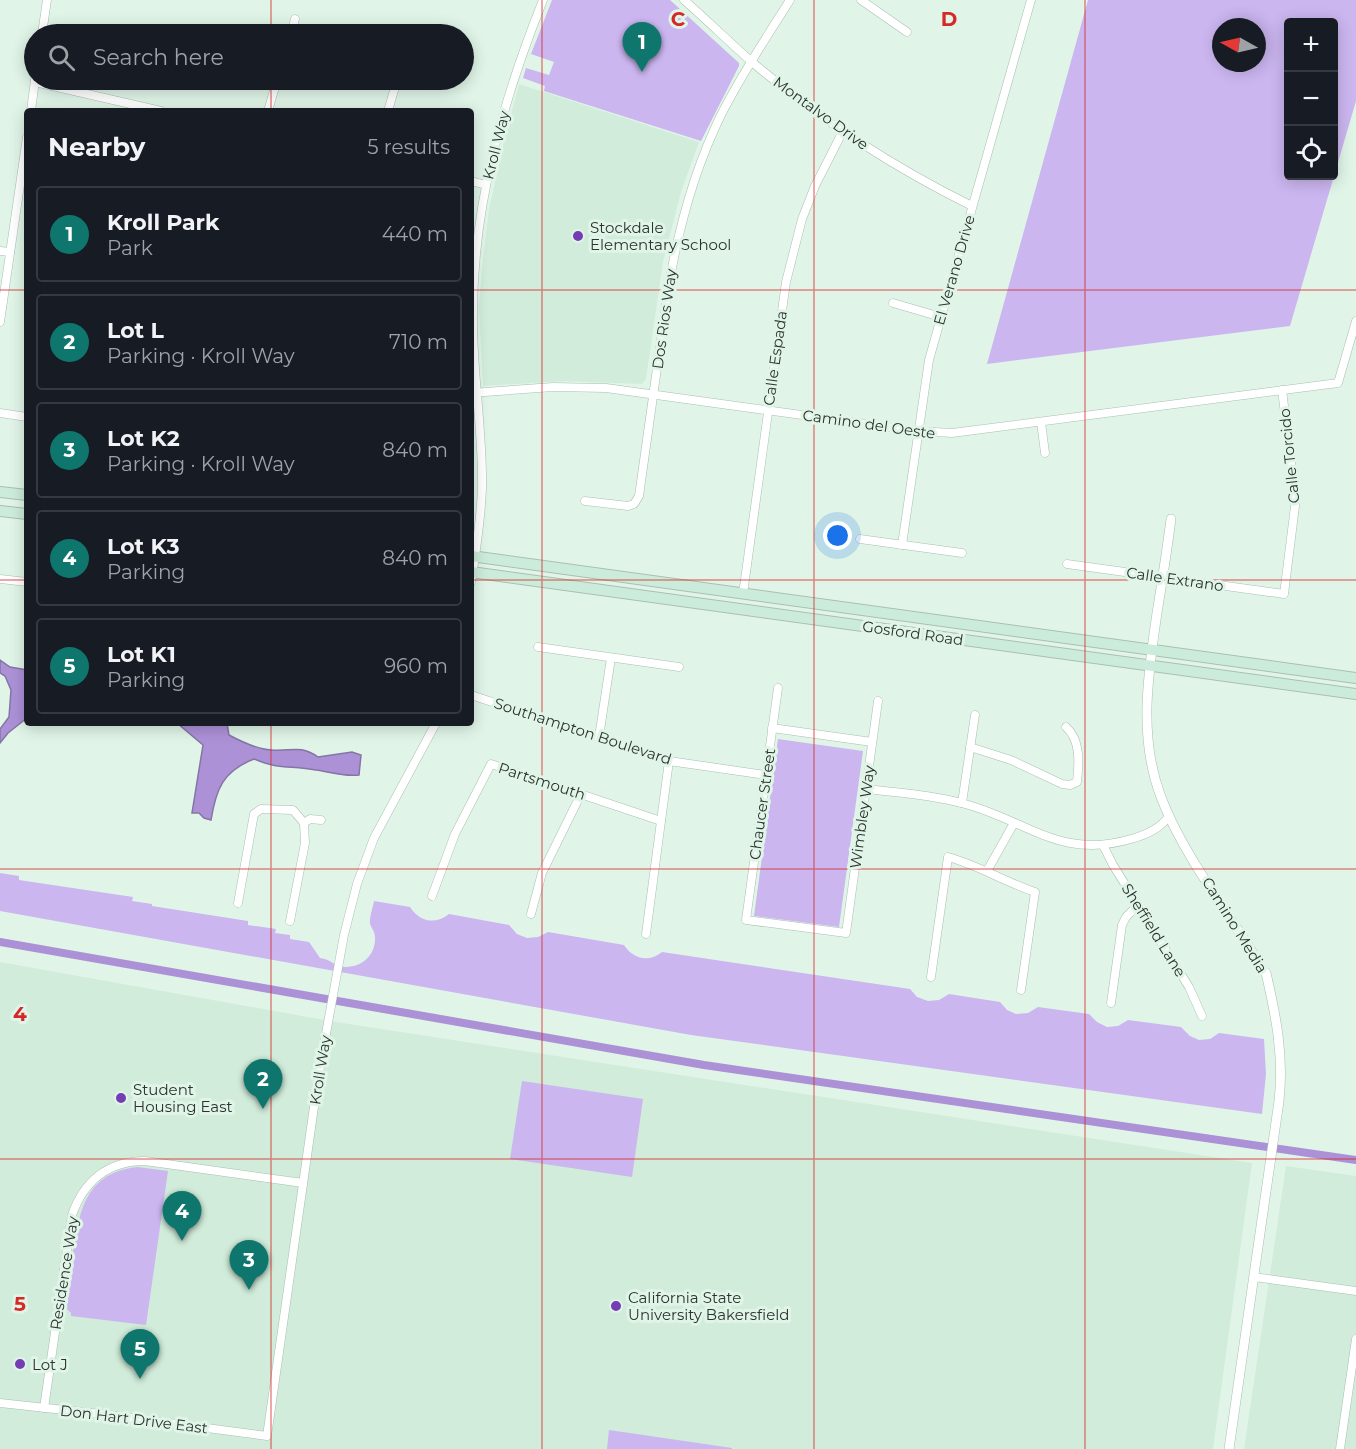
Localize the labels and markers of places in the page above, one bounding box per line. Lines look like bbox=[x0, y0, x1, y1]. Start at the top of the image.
pin: 1 bbox=[622, 22, 662, 72]
place label: Stockdale Elementary School bbox=[590, 218, 731, 254]
marker: Stockdale Elementary School bbox=[571, 229, 585, 243]
pin: 2 bbox=[244, 1060, 282, 1109]
place label: Student Housing East bbox=[133, 1080, 233, 1116]
marker: Student Housing East bbox=[114, 1091, 128, 1105]
pin: 4 bbox=[162, 1192, 201, 1241]
pin: 3 bbox=[230, 1240, 268, 1290]
place label: California State University Bakersfield bbox=[628, 1288, 789, 1324]
marker: California State University Bakersfield bbox=[609, 1299, 623, 1313]
pin: 5 bbox=[120, 1330, 160, 1379]
place label: Lot J bbox=[32, 1355, 68, 1374]
marker: Lot J bbox=[13, 1357, 27, 1371]

